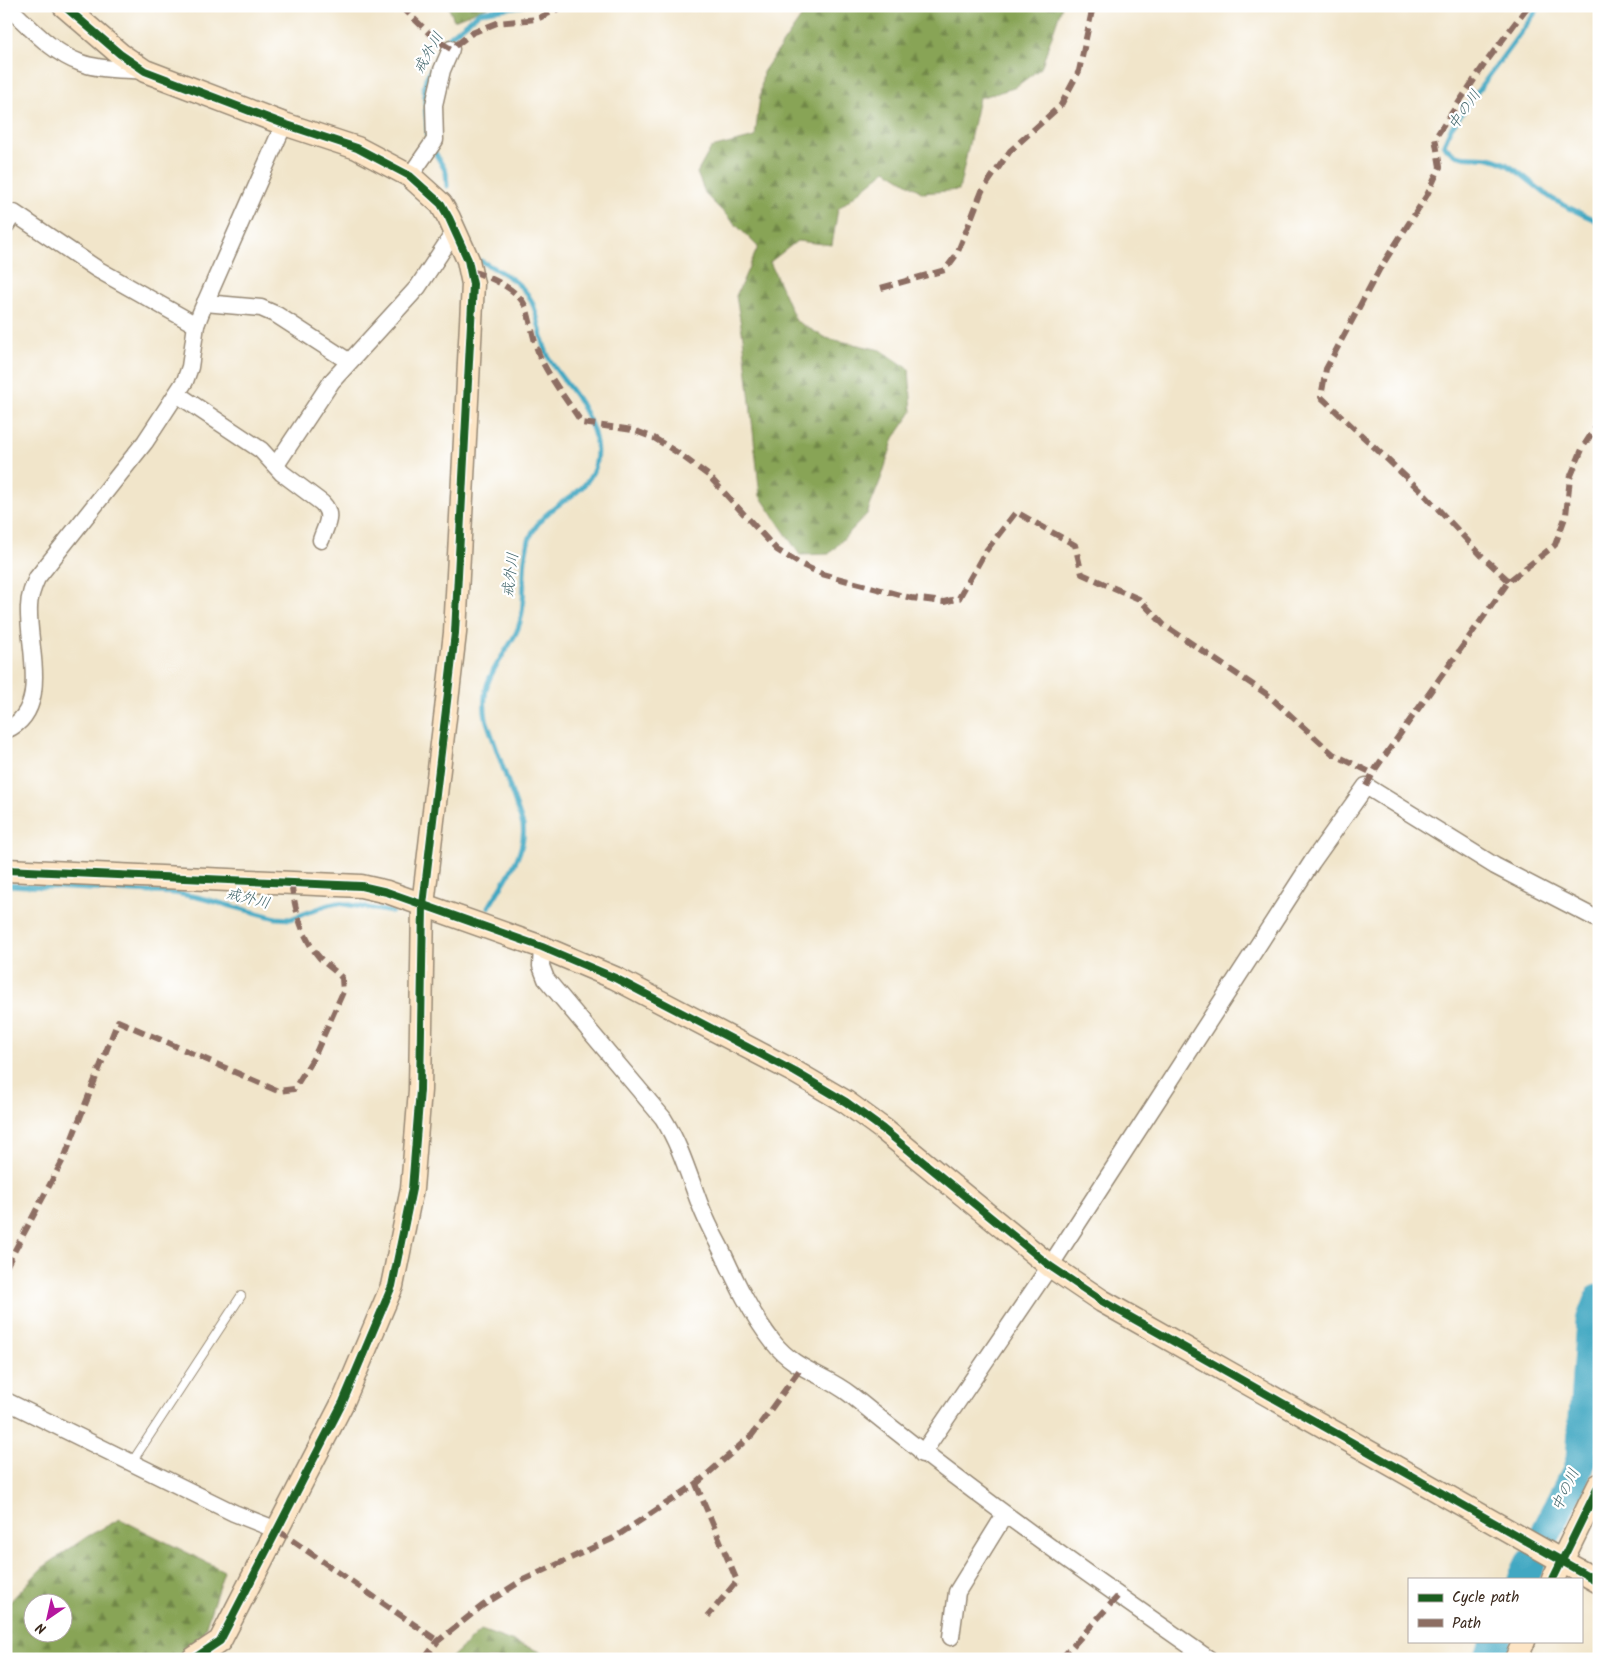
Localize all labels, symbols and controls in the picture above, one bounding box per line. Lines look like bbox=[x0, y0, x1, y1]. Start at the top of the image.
water label: 戒外川 bbox=[408, 27, 450, 79]
water label: 中の川 bbox=[1442, 85, 1488, 135]
water label: 戒外川 bbox=[496, 551, 526, 599]
water label: 戒外川 bbox=[223, 882, 273, 916]
water label: 中の川 bbox=[1546, 1465, 1586, 1515]
legend bbox=[1408, 1578, 1582, 1642]
text: Cycle path bbox=[1452, 1586, 1519, 1610]
north arrow bbox=[22, 1592, 72, 1642]
text: Path bbox=[1452, 1612, 1481, 1636]
text: N bbox=[31, 1616, 51, 1640]

